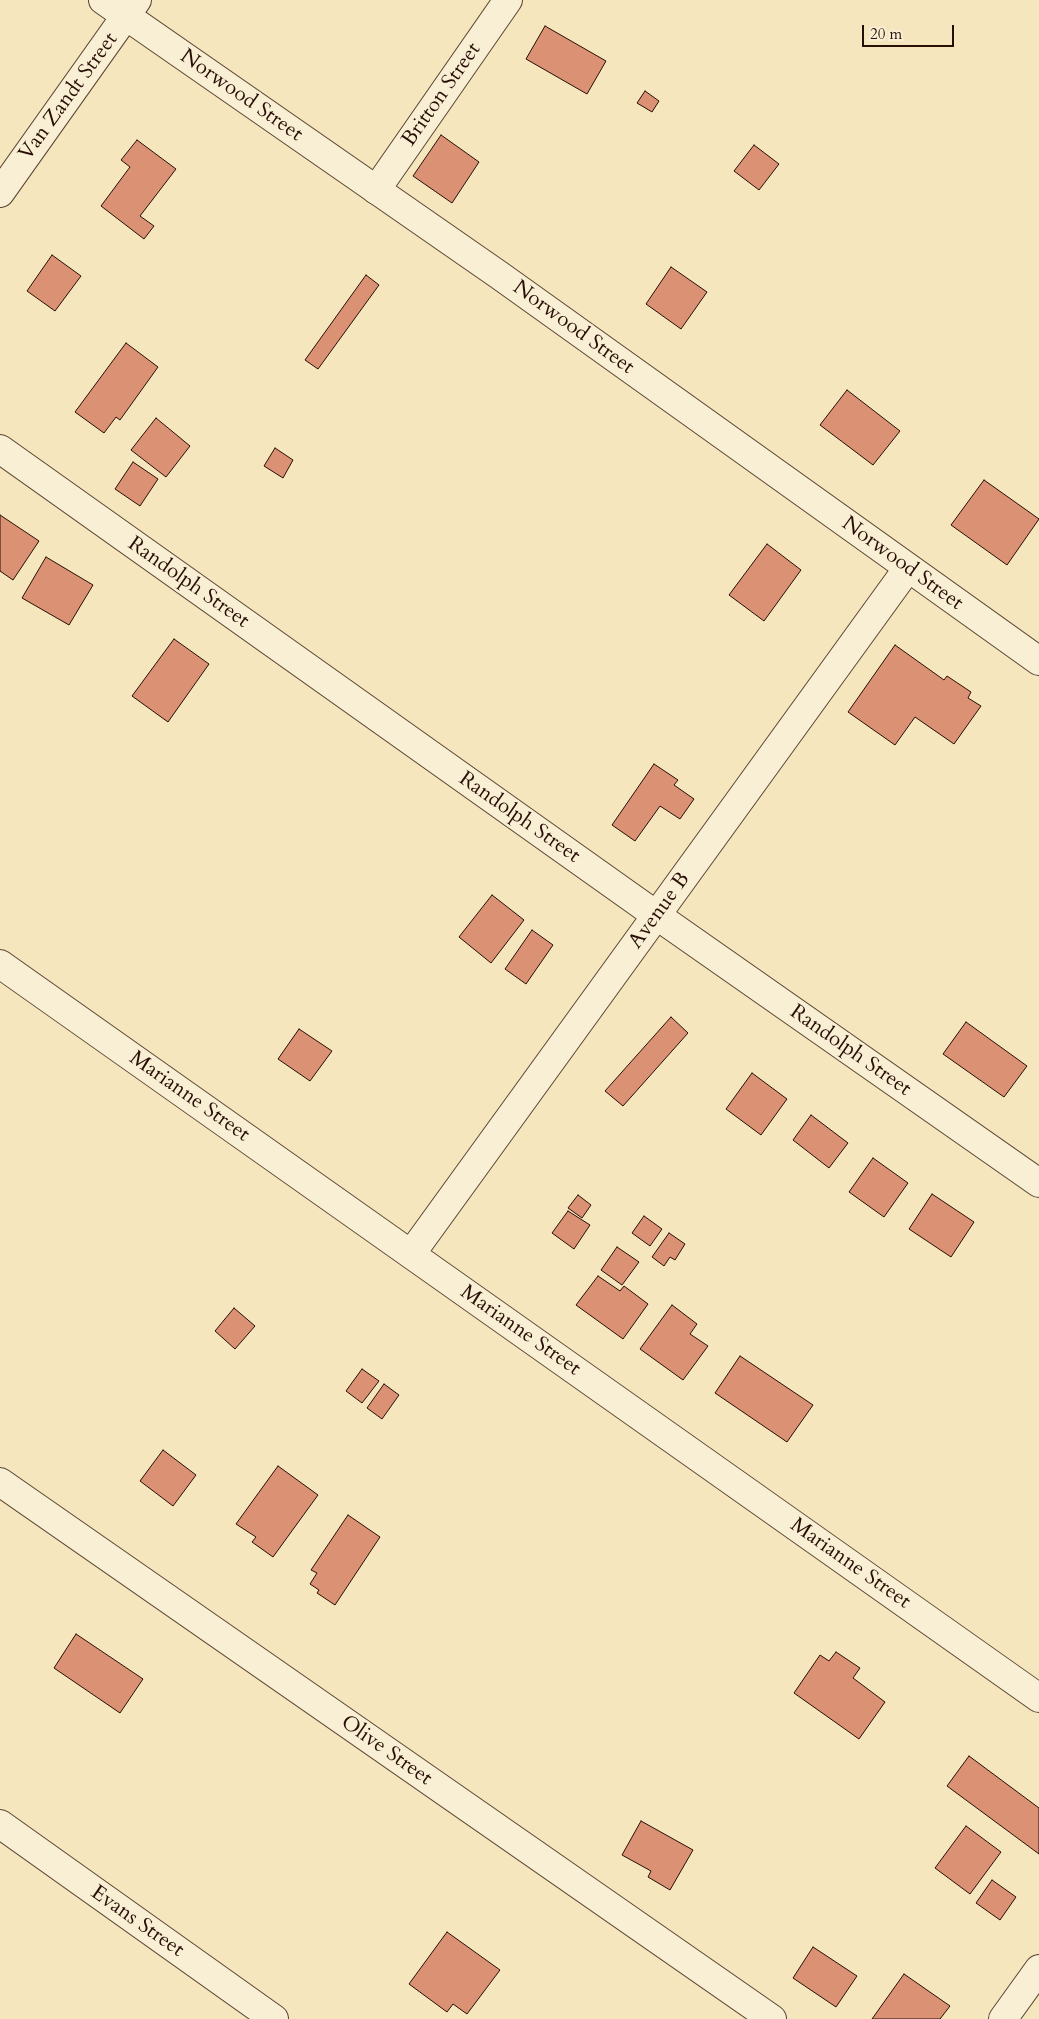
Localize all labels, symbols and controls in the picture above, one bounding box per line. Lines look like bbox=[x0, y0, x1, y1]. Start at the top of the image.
scale bar bbox=[864, 15, 956, 47]
text: 20 m bbox=[870, 24, 902, 44]
street label: Van Zandt Street bbox=[14, 28, 124, 166]
street label: Britton Street bbox=[397, 38, 487, 152]
street label: Norwood Street bbox=[175, 44, 307, 148]
street label: Norwood Street bbox=[507, 276, 639, 380]
street label: Norwood Street bbox=[836, 512, 968, 616]
street label: Randolph Street bbox=[122, 532, 254, 634]
street label: Randolph Street bbox=[453, 767, 585, 869]
street label: Avenue B bbox=[624, 868, 696, 954]
street label: Randolph Street bbox=[784, 1000, 916, 1102]
street label: Marianne Street bbox=[124, 1046, 254, 1148]
street label: Marianne Street bbox=[455, 1280, 585, 1382]
street label: Marianne Street bbox=[785, 1513, 915, 1615]
street label: Olive Street bbox=[335, 1710, 437, 1792]
street label: Evans Street bbox=[86, 1881, 188, 1963]

